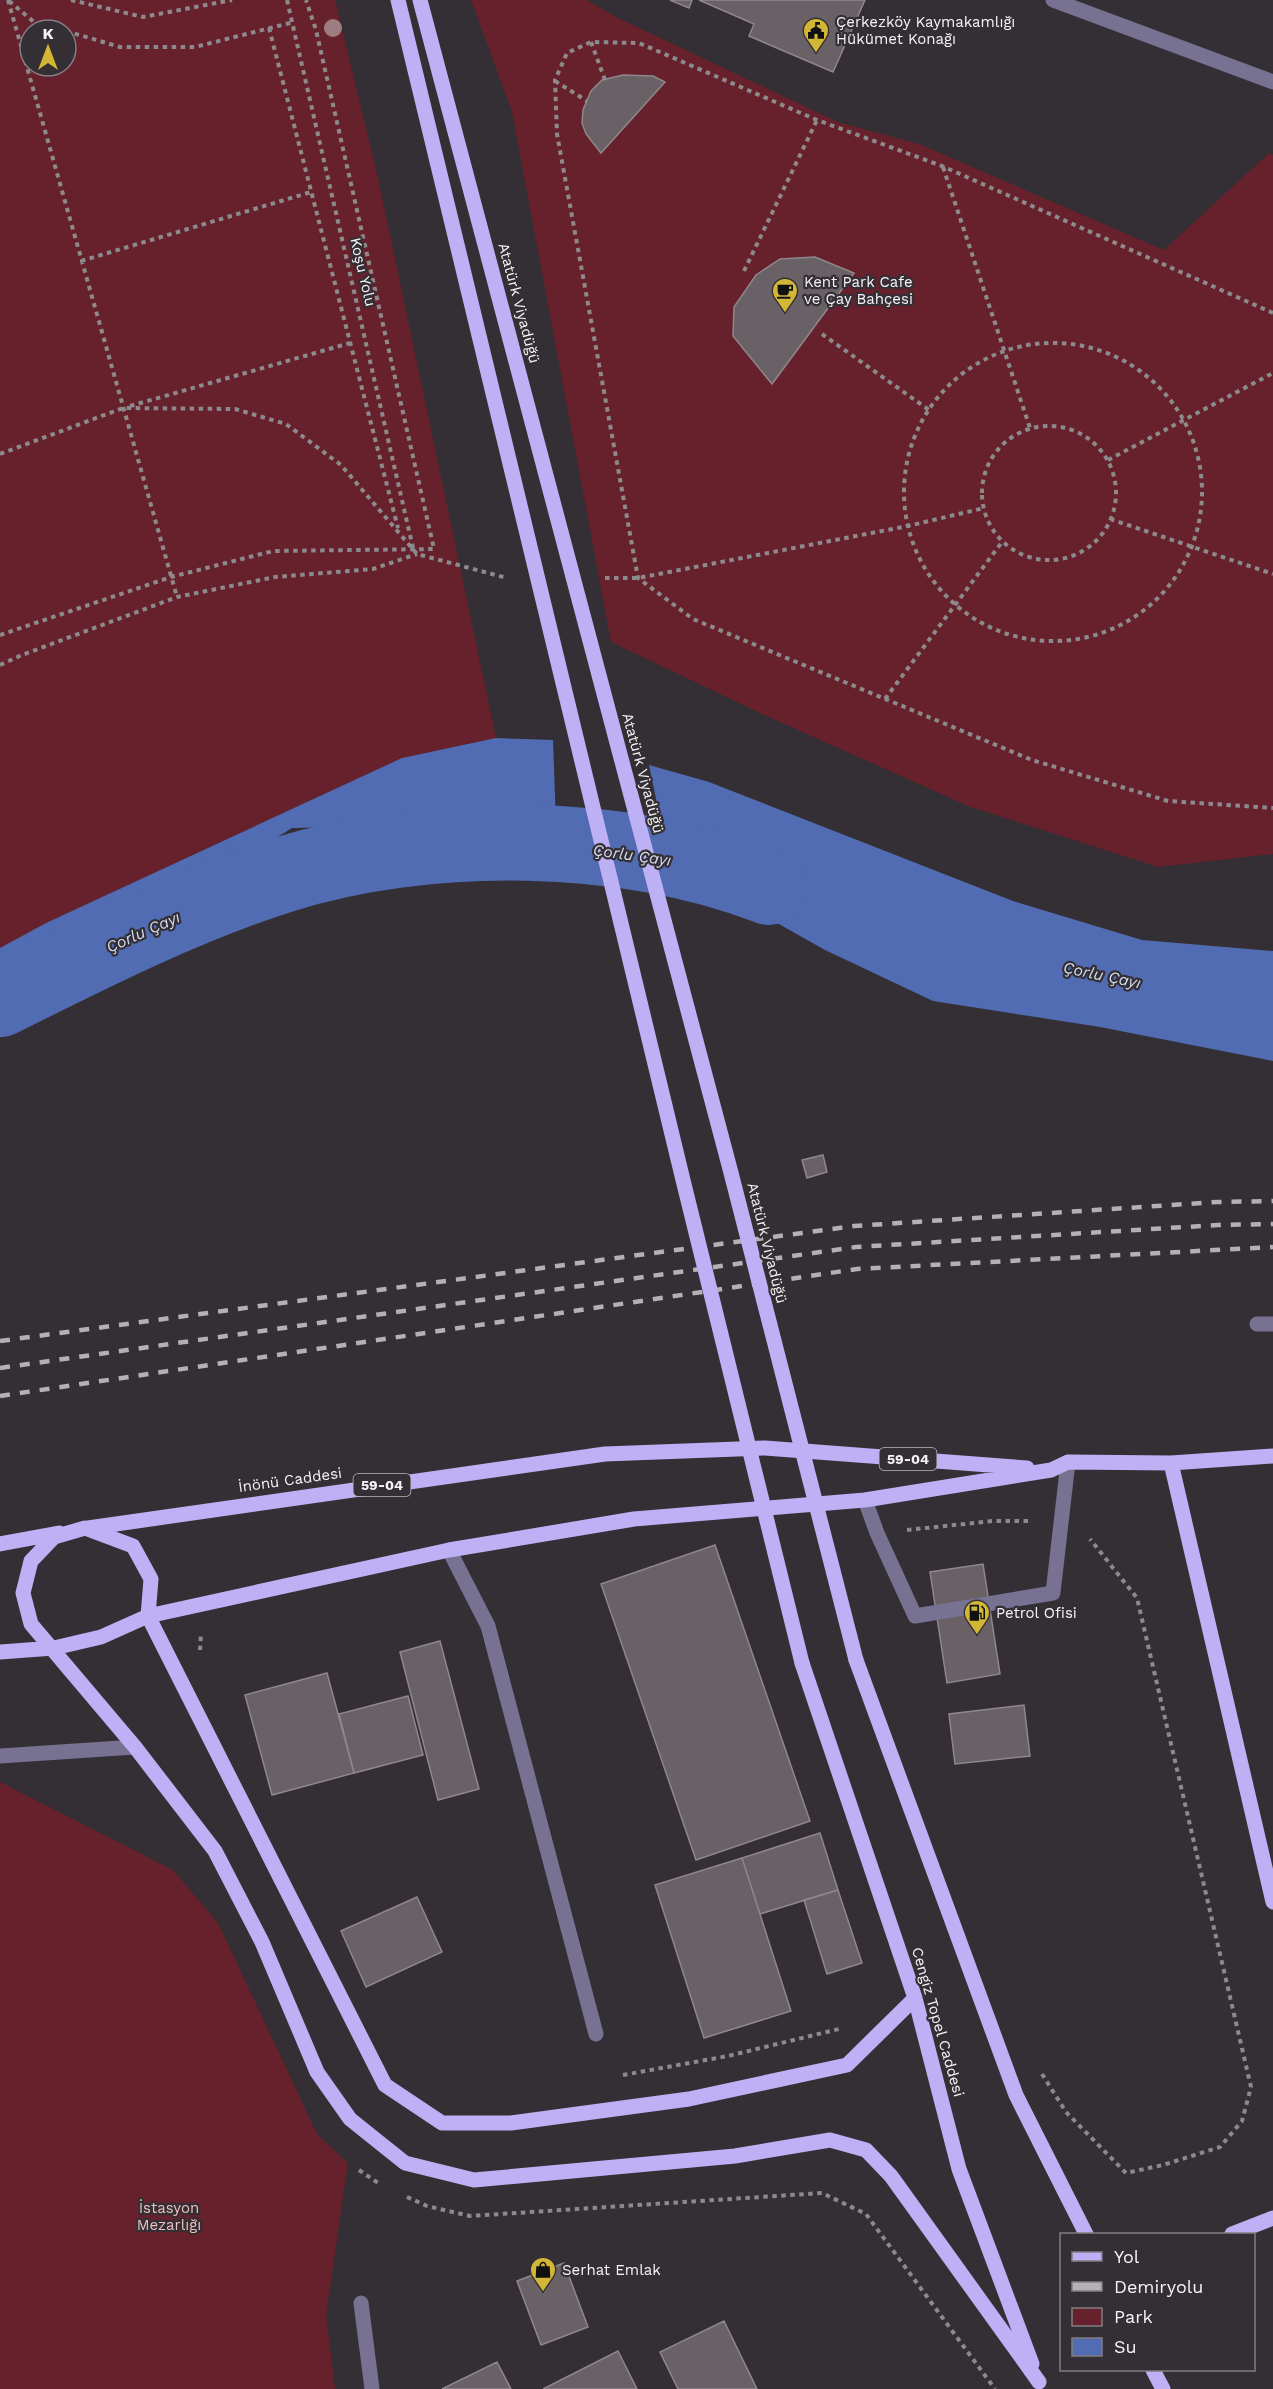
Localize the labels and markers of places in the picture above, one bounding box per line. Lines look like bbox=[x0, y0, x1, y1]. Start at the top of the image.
place label: Çerkezköy Kaymakamlığı Hükümet Konağı bbox=[836, 13, 1015, 48]
public building icon: Çerkezköy Kaymakamlığı Hükümet Konağı bbox=[801, 16, 831, 54]
place label: Kent Park Cafe ve Çay Bahçesi bbox=[804, 273, 913, 308]
cafe icon: Kent Park Cafe ve Çay Bahçesi bbox=[770, 276, 800, 314]
fuel station icon: Petrol Ofisi bbox=[962, 1598, 992, 1636]
place label: Petrol Ofisi bbox=[996, 1604, 1077, 1622]
shop icon: Serhat Emlak bbox=[528, 2255, 558, 2293]
place label: Serhat Emlak bbox=[562, 2261, 661, 2279]

